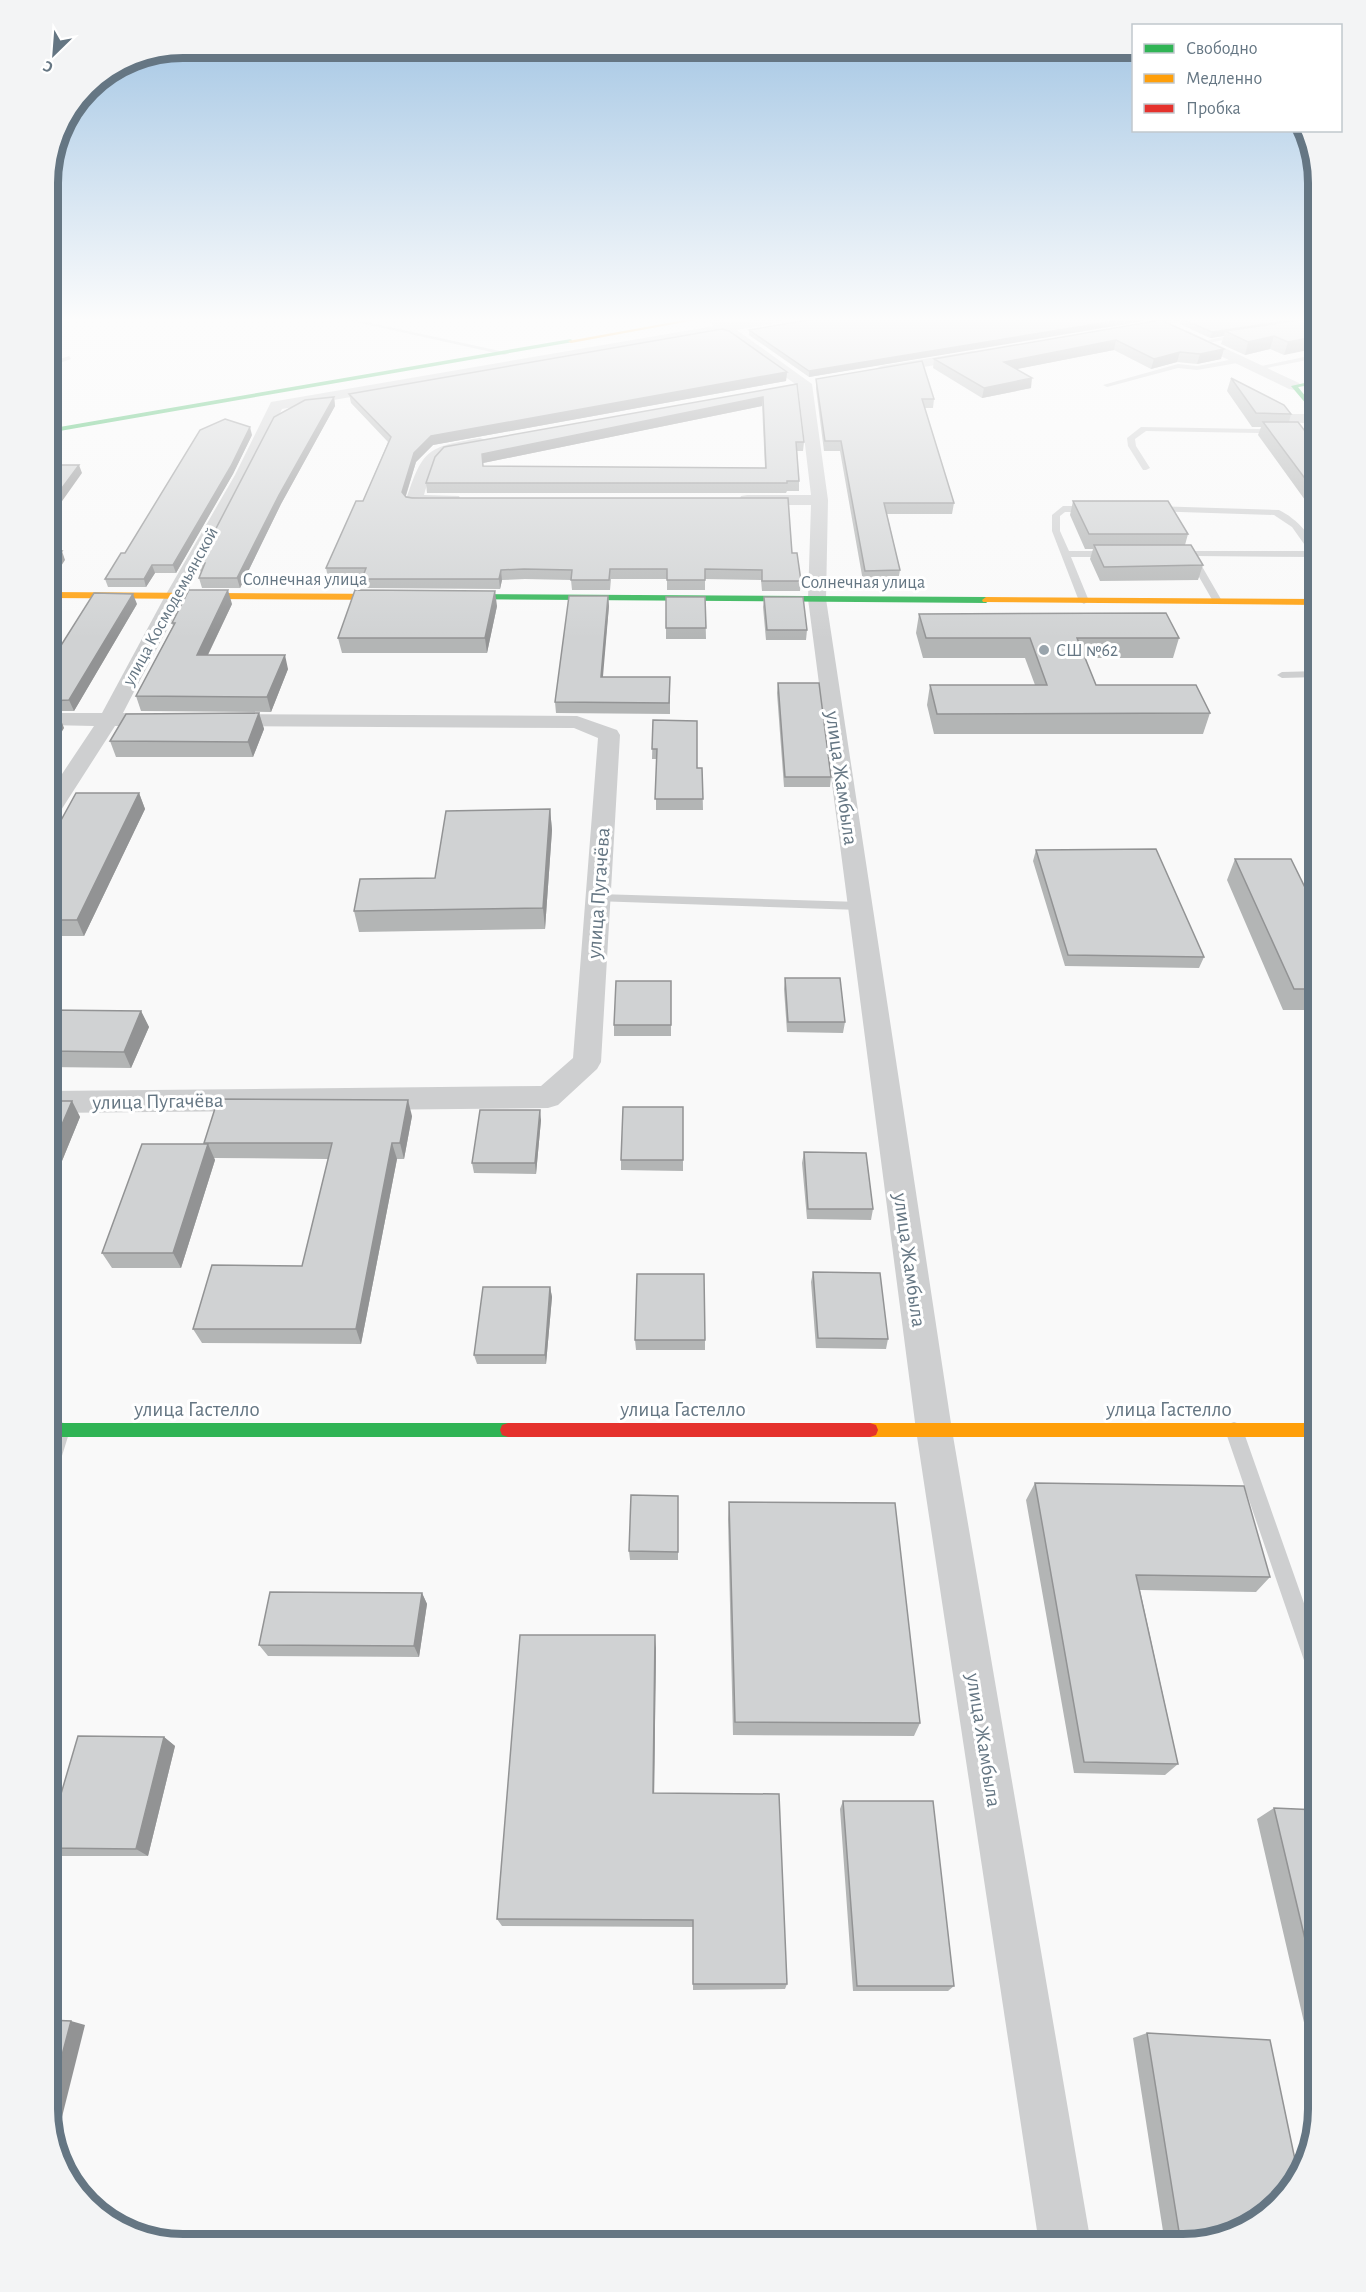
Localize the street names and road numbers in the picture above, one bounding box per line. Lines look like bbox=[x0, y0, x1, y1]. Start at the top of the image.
street label: улица Космодемьянской bbox=[119, 524, 222, 690]
street label: Солнечная улица bbox=[243, 571, 367, 589]
street label: Солнечная улица bbox=[801, 574, 925, 592]
street label: улица Жамбыла bbox=[822, 709, 861, 847]
street label: улица Пугачёва bbox=[583, 826, 614, 960]
street label: улица Пугачёва bbox=[91, 1090, 224, 1113]
street label: улица Жамбыла bbox=[890, 1191, 929, 1329]
street label: улица Гастелло bbox=[133, 1399, 260, 1420]
street label: улица Гастелло bbox=[619, 1399, 746, 1420]
street label: улица Гастелло bbox=[1105, 1399, 1232, 1420]
street label: улица Жамбыла bbox=[962, 1671, 1005, 1809]

